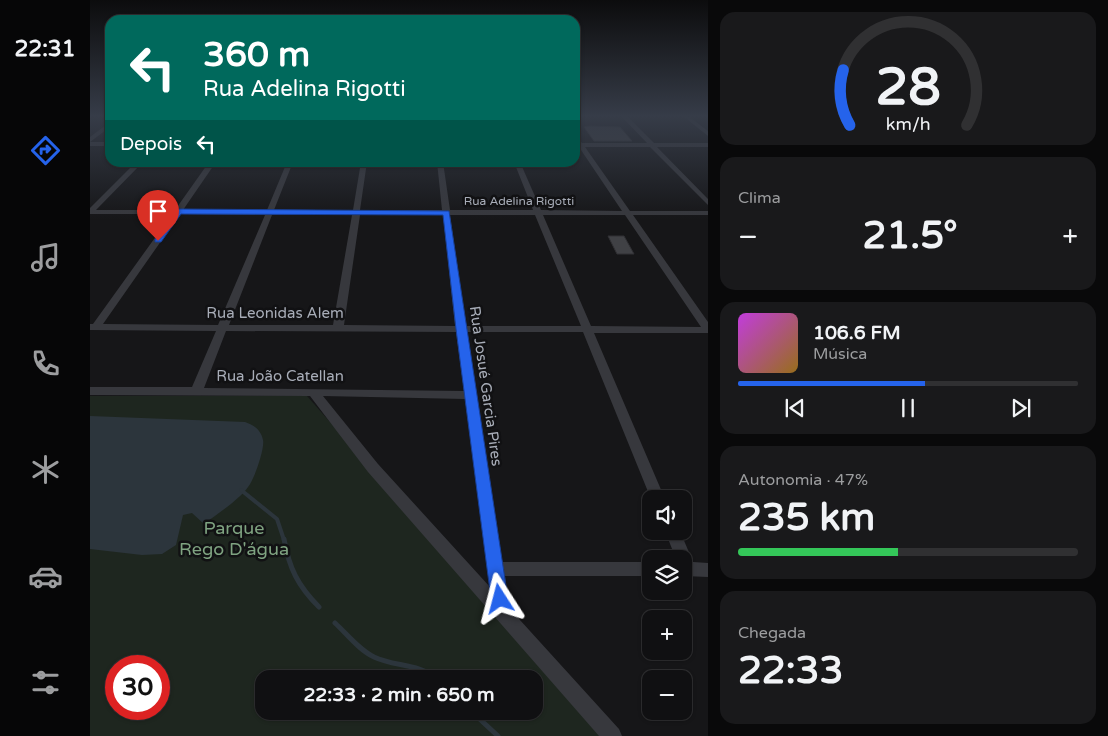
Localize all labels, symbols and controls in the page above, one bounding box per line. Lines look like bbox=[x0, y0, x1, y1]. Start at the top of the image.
text: 360 m bbox=[203, 34, 310, 76]
icon: left bbox=[120, 35, 185, 100]
text: 22:31 bbox=[15, 36, 75, 62]
text: 28 bbox=[875, 56, 941, 119]
text: Rua Adelina Rigotti bbox=[203, 76, 406, 102]
text: km/h bbox=[886, 114, 930, 135]
icon: left bbox=[192, 130, 220, 158]
icon: directions bbox=[28, 133, 63, 168]
text: Depois bbox=[120, 133, 182, 155]
text: Clima bbox=[738, 188, 781, 208]
pin bbox=[137, 190, 179, 241]
street label: Rua Adelina Rigotti bbox=[464, 194, 574, 208]
icon: arrive bbox=[144, 197, 172, 225]
text: 21.5° bbox=[863, 213, 958, 259]
text: − bbox=[738, 220, 758, 254]
text: + bbox=[1062, 220, 1078, 254]
icon: music bbox=[28, 240, 63, 275]
street label: Rua Leonidas Alem bbox=[206, 304, 344, 322]
street label: Rua Josué Garcia Pires bbox=[466, 305, 506, 467]
text: 106.6 FM bbox=[813, 322, 901, 344]
text: Música bbox=[813, 344, 867, 364]
icon: phone bbox=[28, 346, 63, 381]
street label: Rua João Catellan bbox=[216, 367, 344, 385]
icon: previous bbox=[781, 394, 809, 422]
icon: pause bbox=[894, 394, 922, 422]
icon: next bbox=[1007, 394, 1035, 422]
icon: climate bbox=[28, 452, 63, 487]
text: Autonomia · 47% bbox=[738, 470, 868, 490]
map controls bbox=[642, 490, 692, 720]
button: sound bbox=[642, 490, 692, 540]
text: 235 km bbox=[738, 495, 875, 541]
park label: Parque Rego D'água bbox=[179, 517, 289, 560]
button: layers bbox=[642, 550, 692, 600]
icon: car bbox=[28, 559, 63, 594]
position arrow bbox=[473, 572, 525, 624]
button: + bbox=[642, 610, 692, 660]
text: Chegada bbox=[738, 623, 806, 643]
text: 22:33 bbox=[738, 648, 843, 694]
speed limit sign: 30 bbox=[105, 655, 170, 720]
icon: filters bbox=[28, 665, 63, 700]
button: − bbox=[642, 670, 692, 720]
text: 22:33 · 2 min · 650 m bbox=[303, 684, 495, 706]

